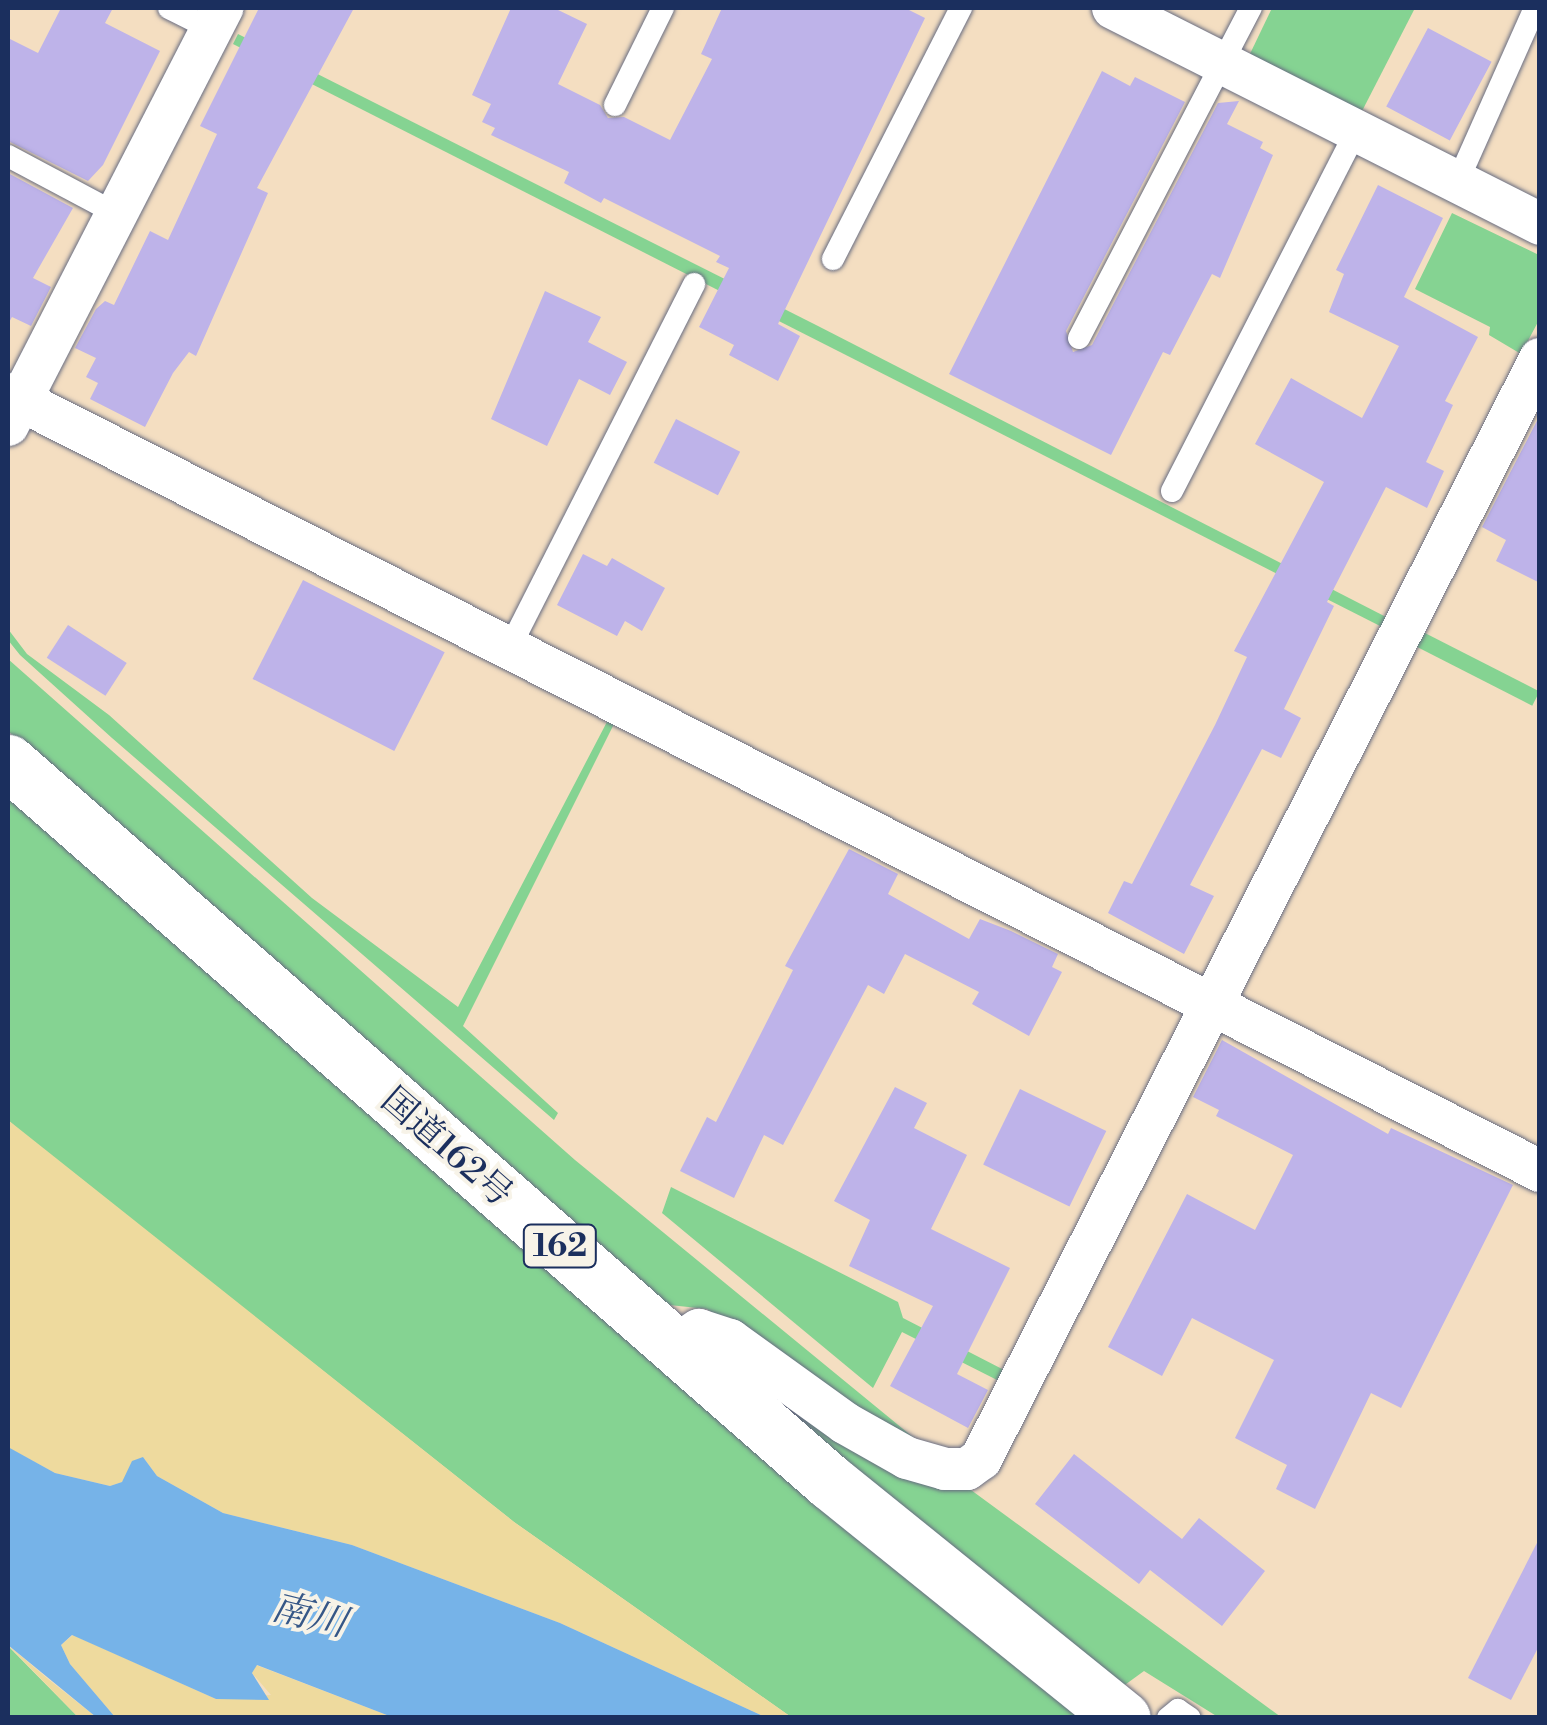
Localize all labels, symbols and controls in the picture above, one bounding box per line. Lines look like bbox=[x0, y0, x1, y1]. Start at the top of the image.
street label: 国道162号 bbox=[372, 1080, 520, 1216]
road number: 162 bbox=[522, 1219, 598, 1273]
water label: 南川 bbox=[267, 1585, 351, 1647]

